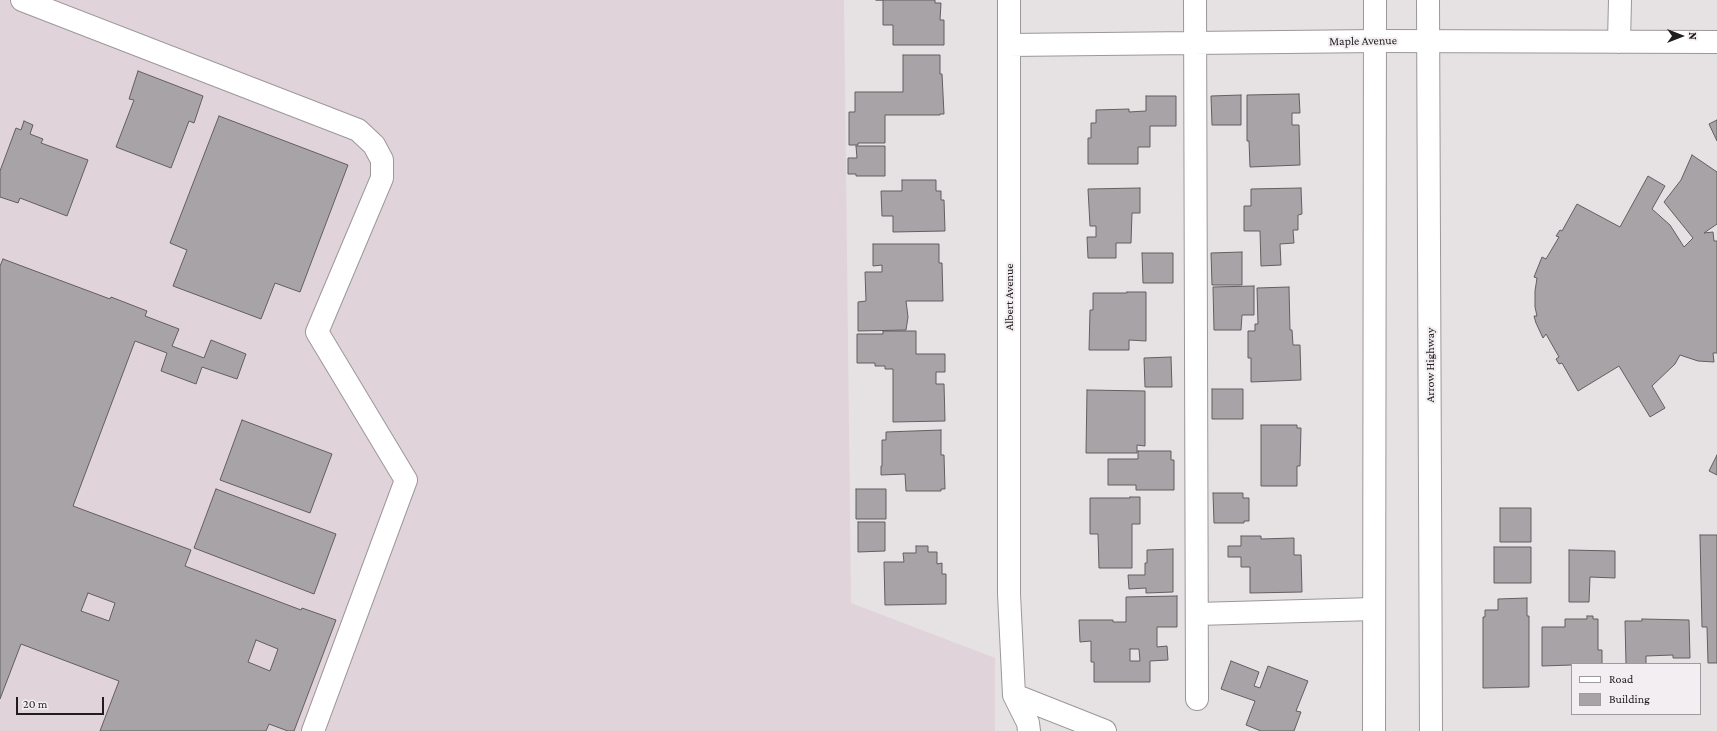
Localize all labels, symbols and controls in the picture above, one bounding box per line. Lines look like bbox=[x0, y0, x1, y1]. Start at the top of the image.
north arrow bbox=[1661, 16, 1701, 56]
text: N bbox=[1687, 32, 1699, 40]
street label: Maple Avenue bbox=[1329, 33, 1397, 49]
street label: Albert Avenue bbox=[1002, 263, 1016, 331]
street label: Arrow Highway bbox=[1423, 327, 1437, 403]
legend bbox=[1571, 663, 1701, 715]
text: Road bbox=[1609, 672, 1633, 686]
scale bar bbox=[18, 689, 106, 715]
text: Building bbox=[1609, 692, 1650, 706]
text: 20 m bbox=[23, 697, 47, 711]

